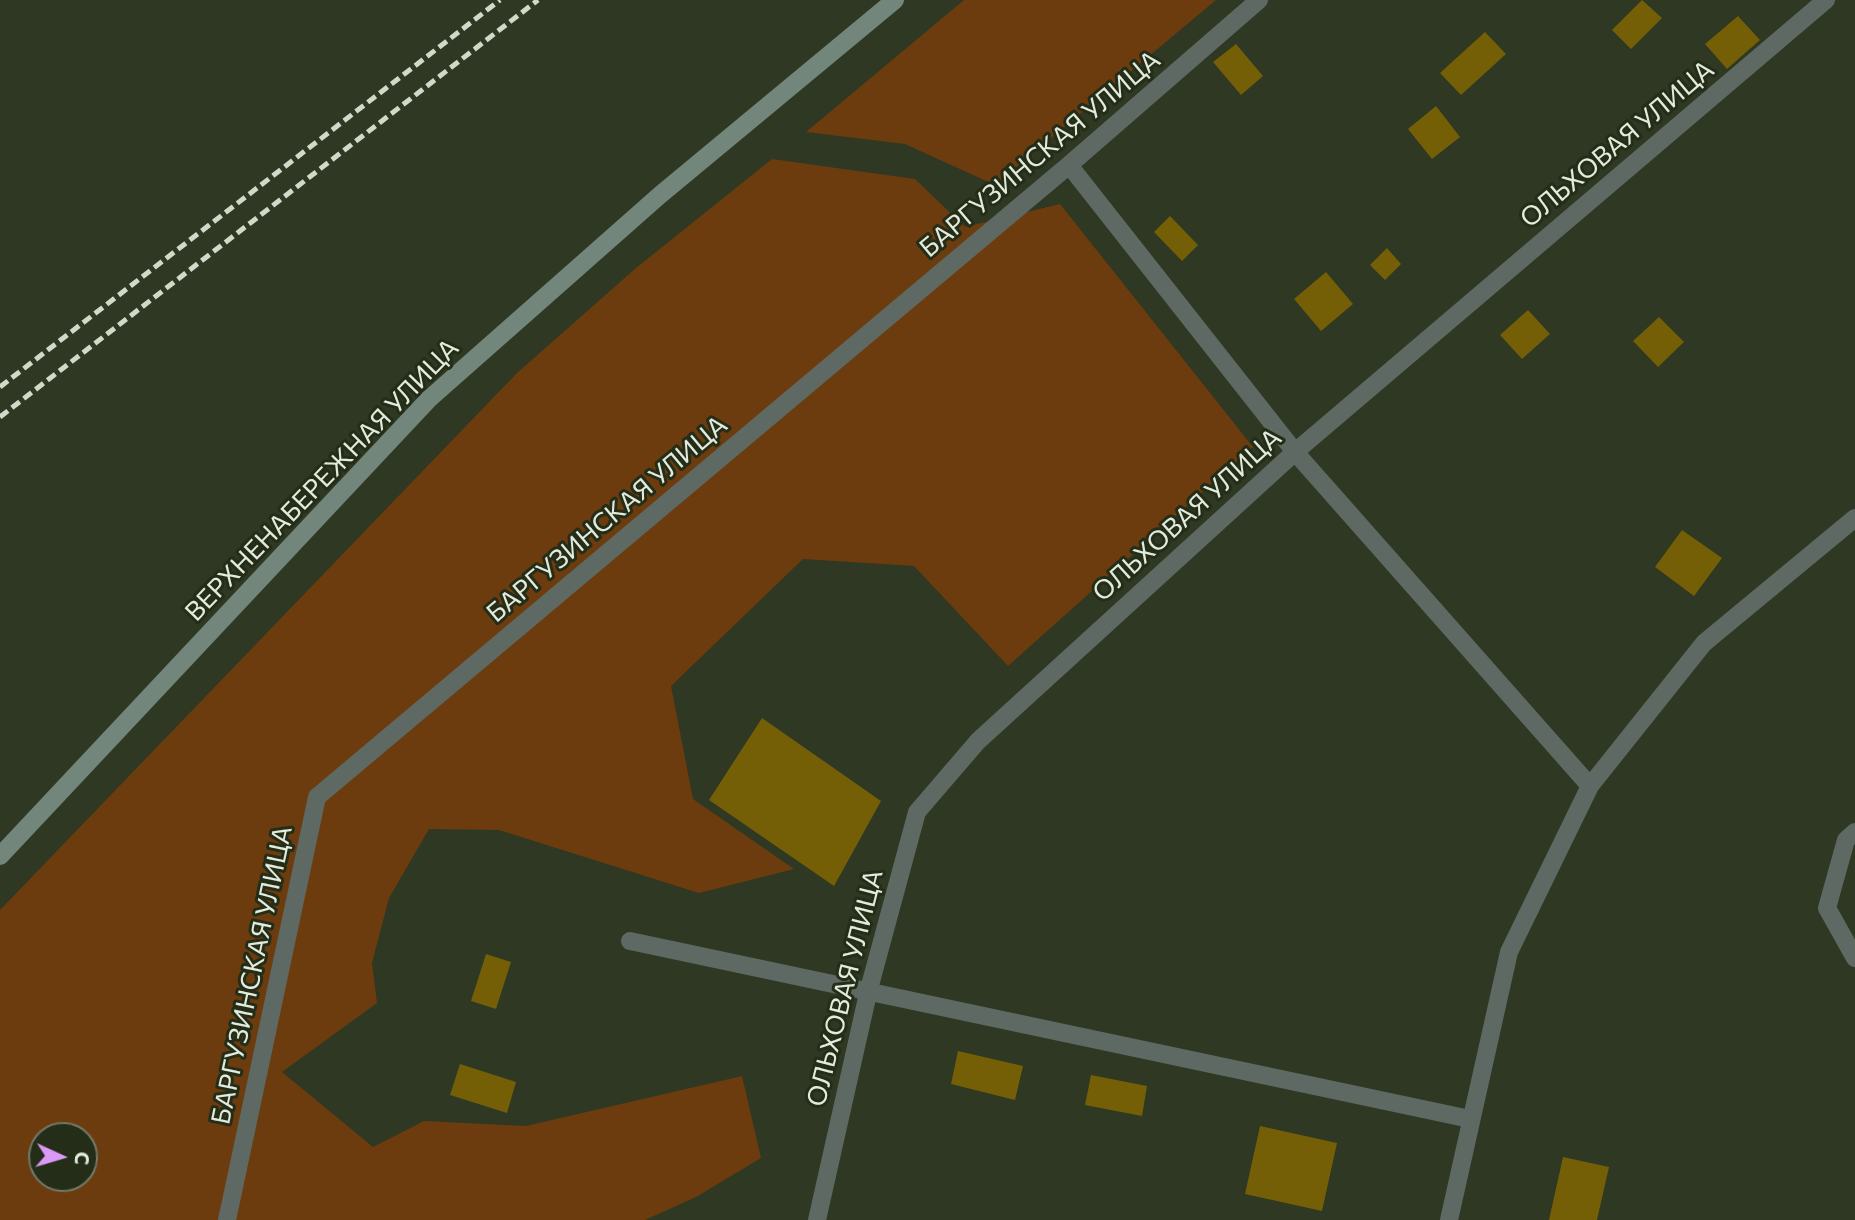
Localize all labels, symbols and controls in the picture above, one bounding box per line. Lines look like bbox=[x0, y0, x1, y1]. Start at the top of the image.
street label: БАРГУЗИНСКАЯ УЛИЦА bbox=[913, 44, 1167, 264]
street label: ОЛЬХОВАЯ УЛИЦА bbox=[1514, 54, 1720, 234]
street label: ВЕРХНЕНАБЕРЕЖНАЯ УЛИЦА bbox=[179, 332, 465, 628]
street label: БАРГУЗИНСКАЯ УЛИЦА bbox=[480, 409, 734, 629]
street label: ОЛЬХОВАЯ УЛИЦА bbox=[1086, 422, 1288, 608]
street label: БАРГУЗИНСКАЯ УЛИЦА bbox=[205, 823, 299, 1127]
street label: ОЛЬХОВАЯ УЛИЦА bbox=[800, 866, 890, 1110]
north arrow bbox=[28, 1122, 98, 1192]
text: С bbox=[71, 1151, 94, 1166]

